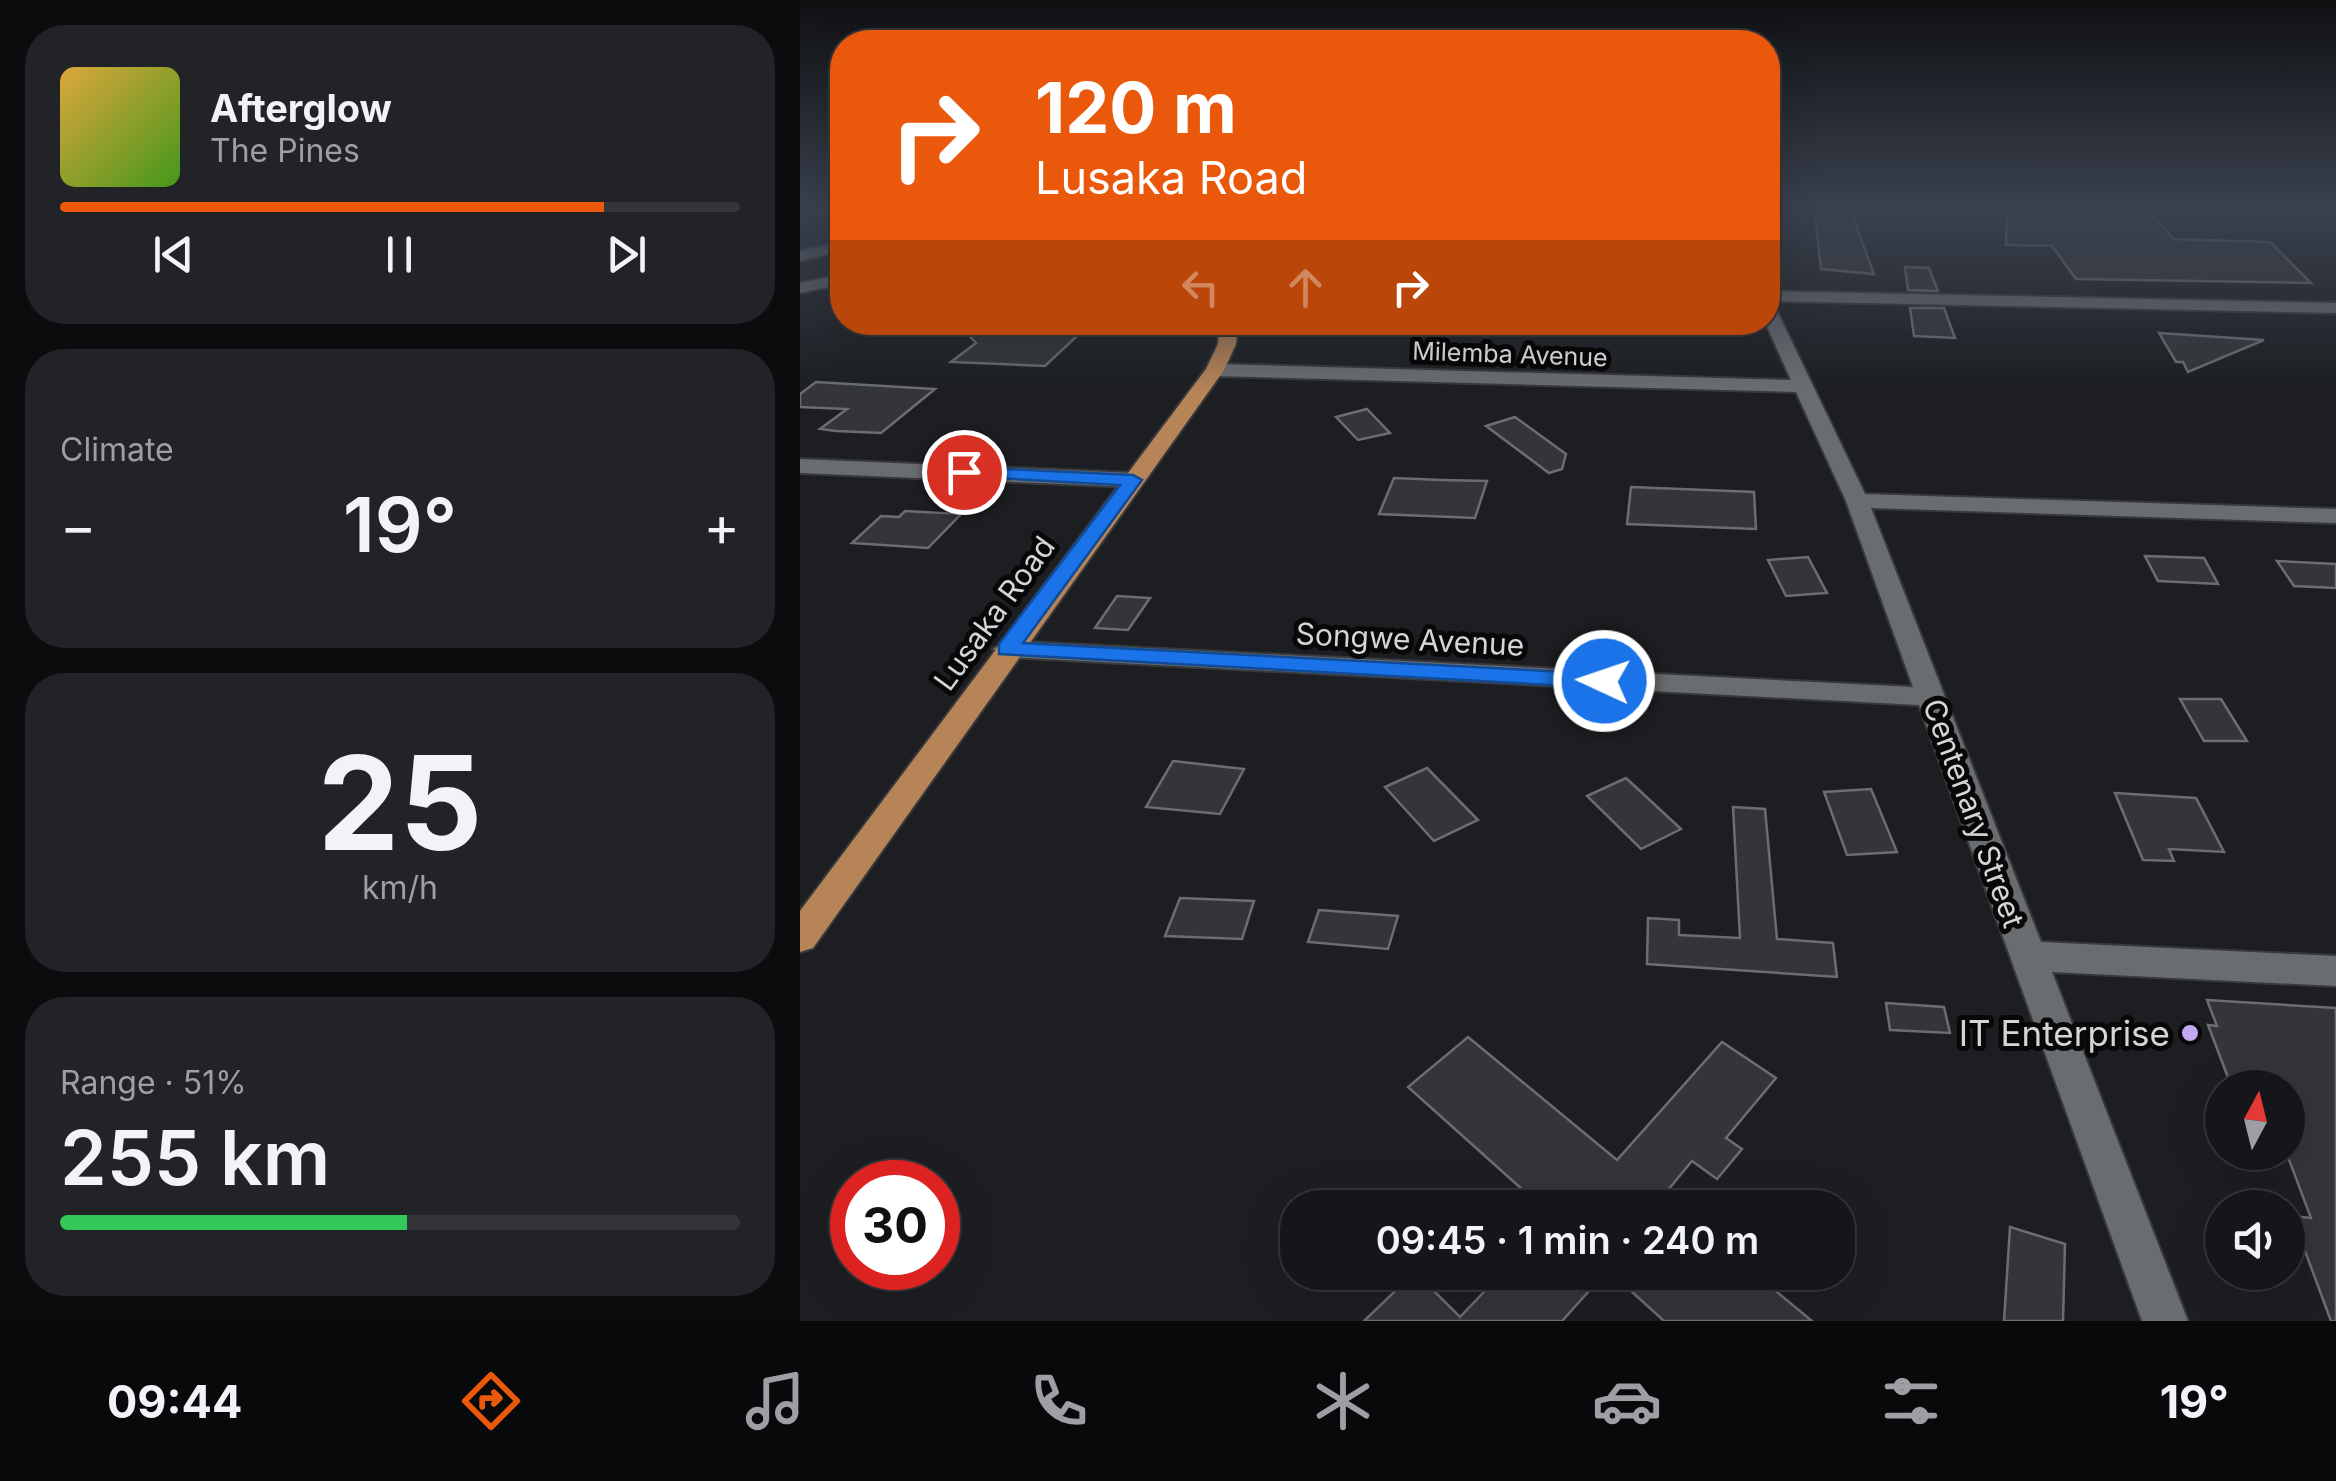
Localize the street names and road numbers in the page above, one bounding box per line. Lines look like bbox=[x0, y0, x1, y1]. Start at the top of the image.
street label: Milemba Avenue bbox=[1412, 336, 1608, 372]
street label: Lusaka Road bbox=[926, 529, 1062, 697]
street label: Songwe Avenue bbox=[1295, 615, 1525, 663]
street label: Centenary Street bbox=[1916, 694, 2032, 932]

